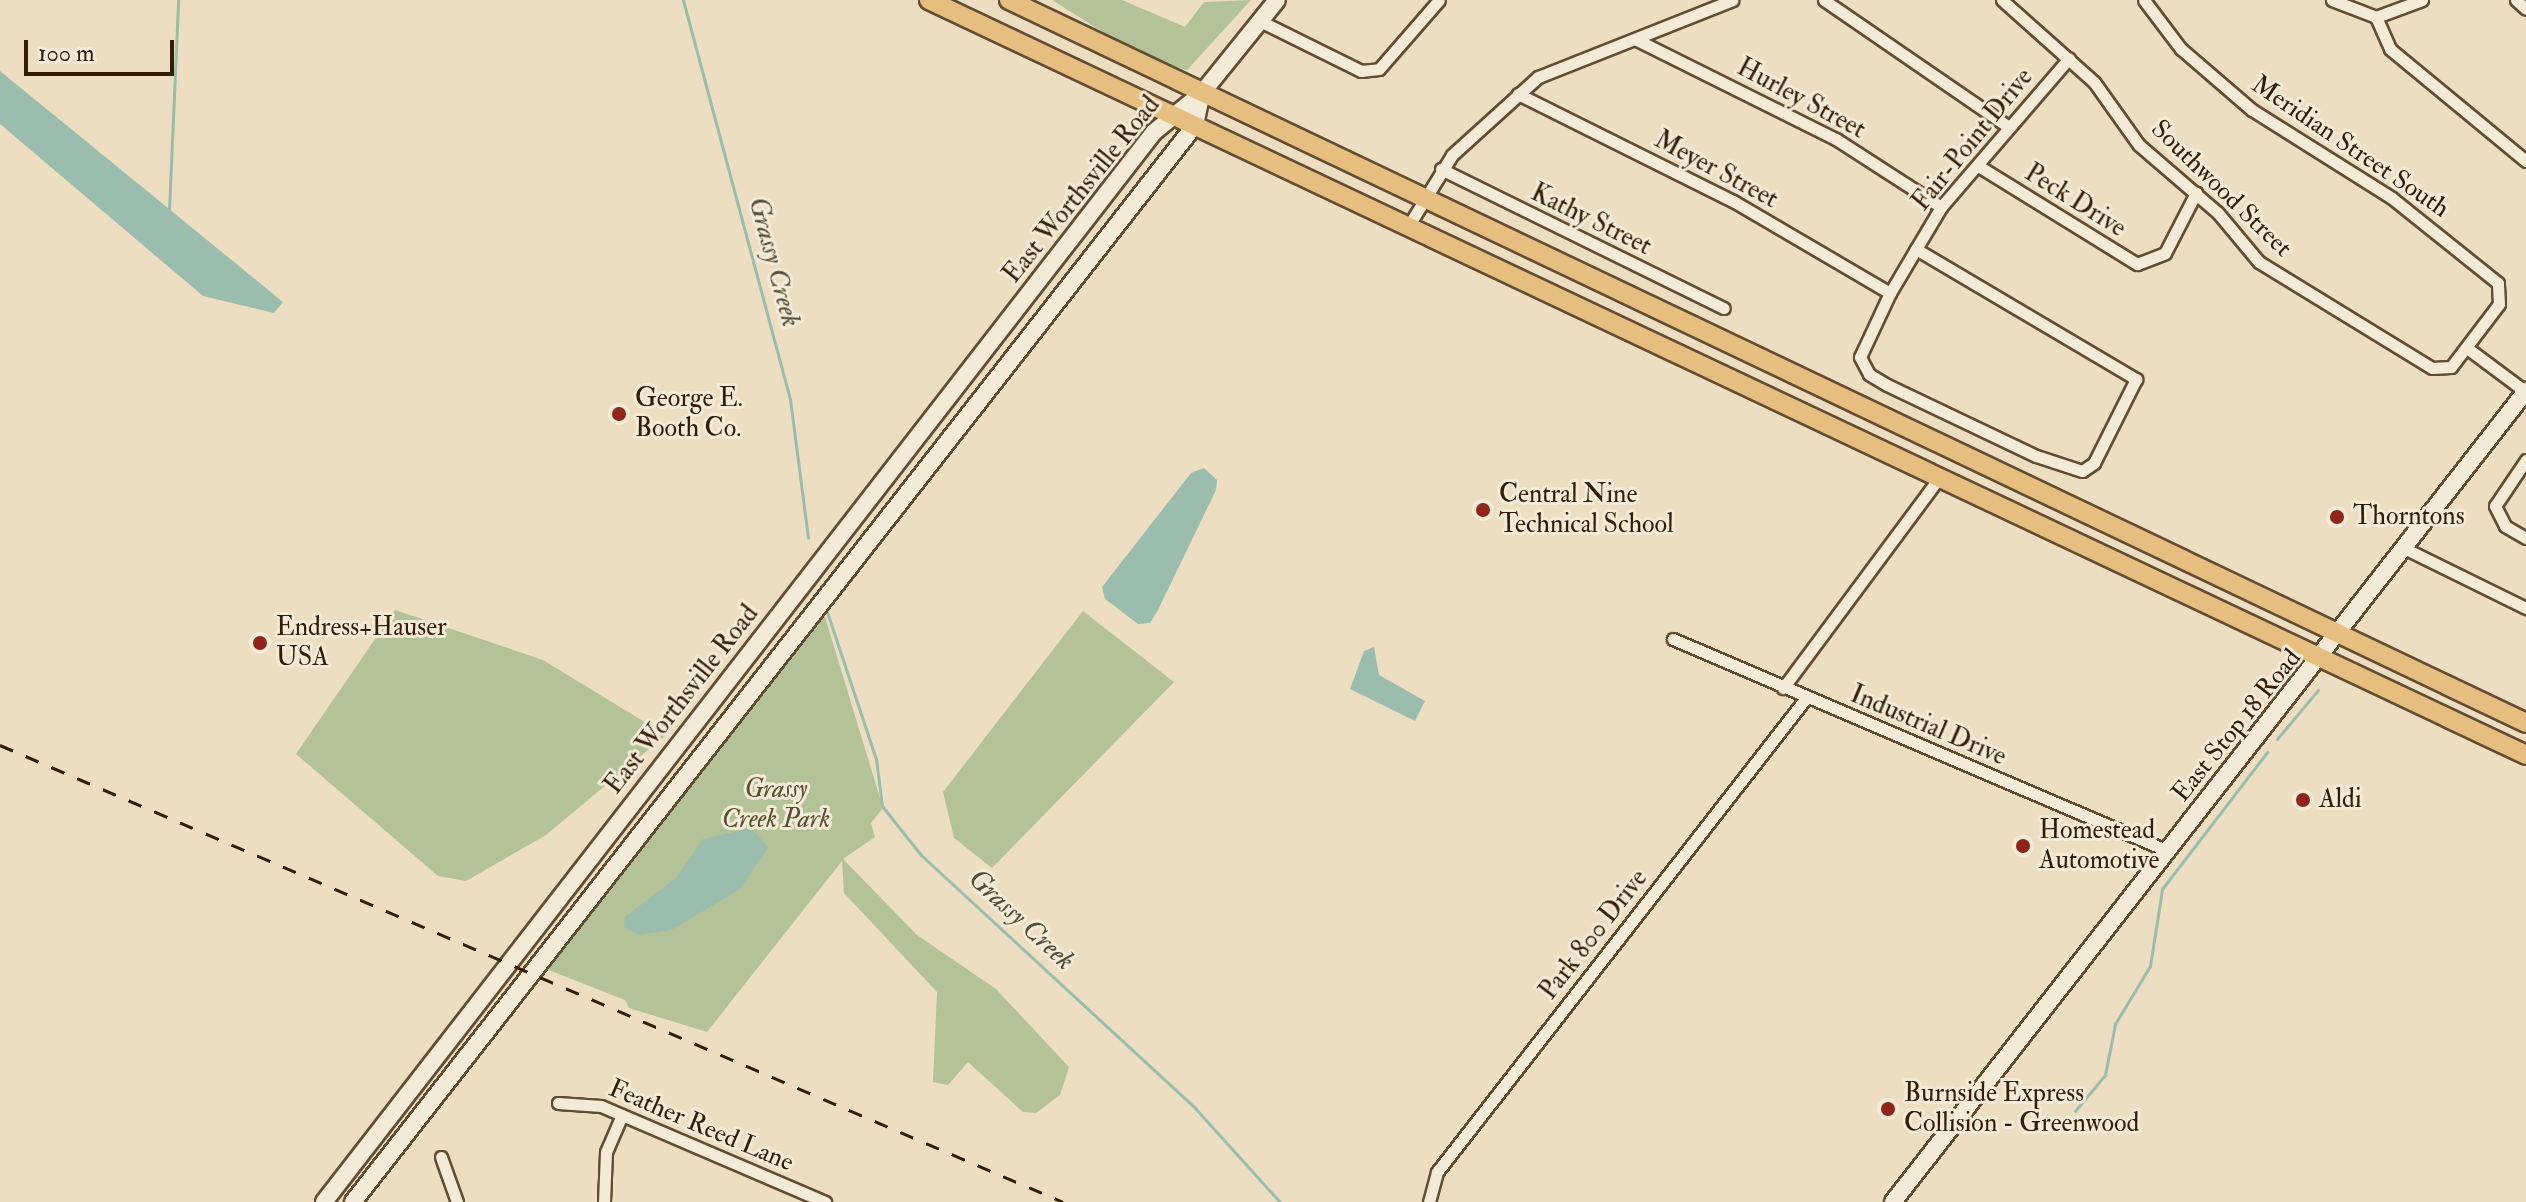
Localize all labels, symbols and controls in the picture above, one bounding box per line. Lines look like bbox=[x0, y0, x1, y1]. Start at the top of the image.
scale bar bbox=[28, 24, 178, 74]
text: 100 m bbox=[38, 38, 95, 69]
street label: Hurley Street bbox=[1731, 52, 1871, 146]
street label: Fair-Point Drive bbox=[1906, 62, 2040, 218]
street label: Meridian Street South bbox=[2245, 69, 2455, 225]
street label: East Worthsville Road bbox=[997, 90, 1167, 290]
street label: Southwood Street bbox=[2144, 114, 2298, 264]
street label: Meyer Street bbox=[1649, 124, 1783, 216]
street label: Peck Drive bbox=[2019, 158, 2131, 244]
street label: Kathy Street bbox=[1526, 177, 1656, 263]
water label: Grassy Creek bbox=[741, 193, 807, 331]
place label: George E. Booth Co. bbox=[635, 383, 743, 444]
marker: George E. Booth Co. bbox=[610, 405, 628, 423]
place label: Central Nine Technical School bbox=[1499, 479, 1674, 540]
marker: Central Nine Technical School bbox=[1474, 501, 1492, 519]
place label: Thorntons bbox=[2353, 501, 2465, 533]
marker: Thorntons bbox=[2328, 508, 2346, 526]
street label: East Worthsville Road bbox=[598, 599, 766, 801]
place label: Endress+Hauser USA bbox=[276, 612, 447, 674]
marker: Endress+Hauser USA bbox=[251, 634, 269, 652]
street label: East Stop 18 Road bbox=[2166, 643, 2308, 809]
street label: Industrial Drive bbox=[1845, 679, 2011, 773]
park label: Grassy Creek Park bbox=[722, 774, 830, 836]
place label: Aldi bbox=[2319, 784, 2362, 816]
marker: Aldi bbox=[2294, 791, 2312, 809]
place label: Homestead Automotive bbox=[2039, 815, 2159, 876]
marker: Homestead Automotive bbox=[2014, 837, 2032, 855]
water label: Grassy Creek bbox=[961, 862, 1081, 978]
street label: Park 800 Drive bbox=[1533, 864, 1655, 1006]
street label: Feather Reed Lane bbox=[604, 1073, 798, 1179]
place label: Burnside Express Collision - Greenwood bbox=[1904, 1078, 2139, 1140]
marker: Burnside Express Collision - Greenwood bbox=[1879, 1100, 1897, 1118]

